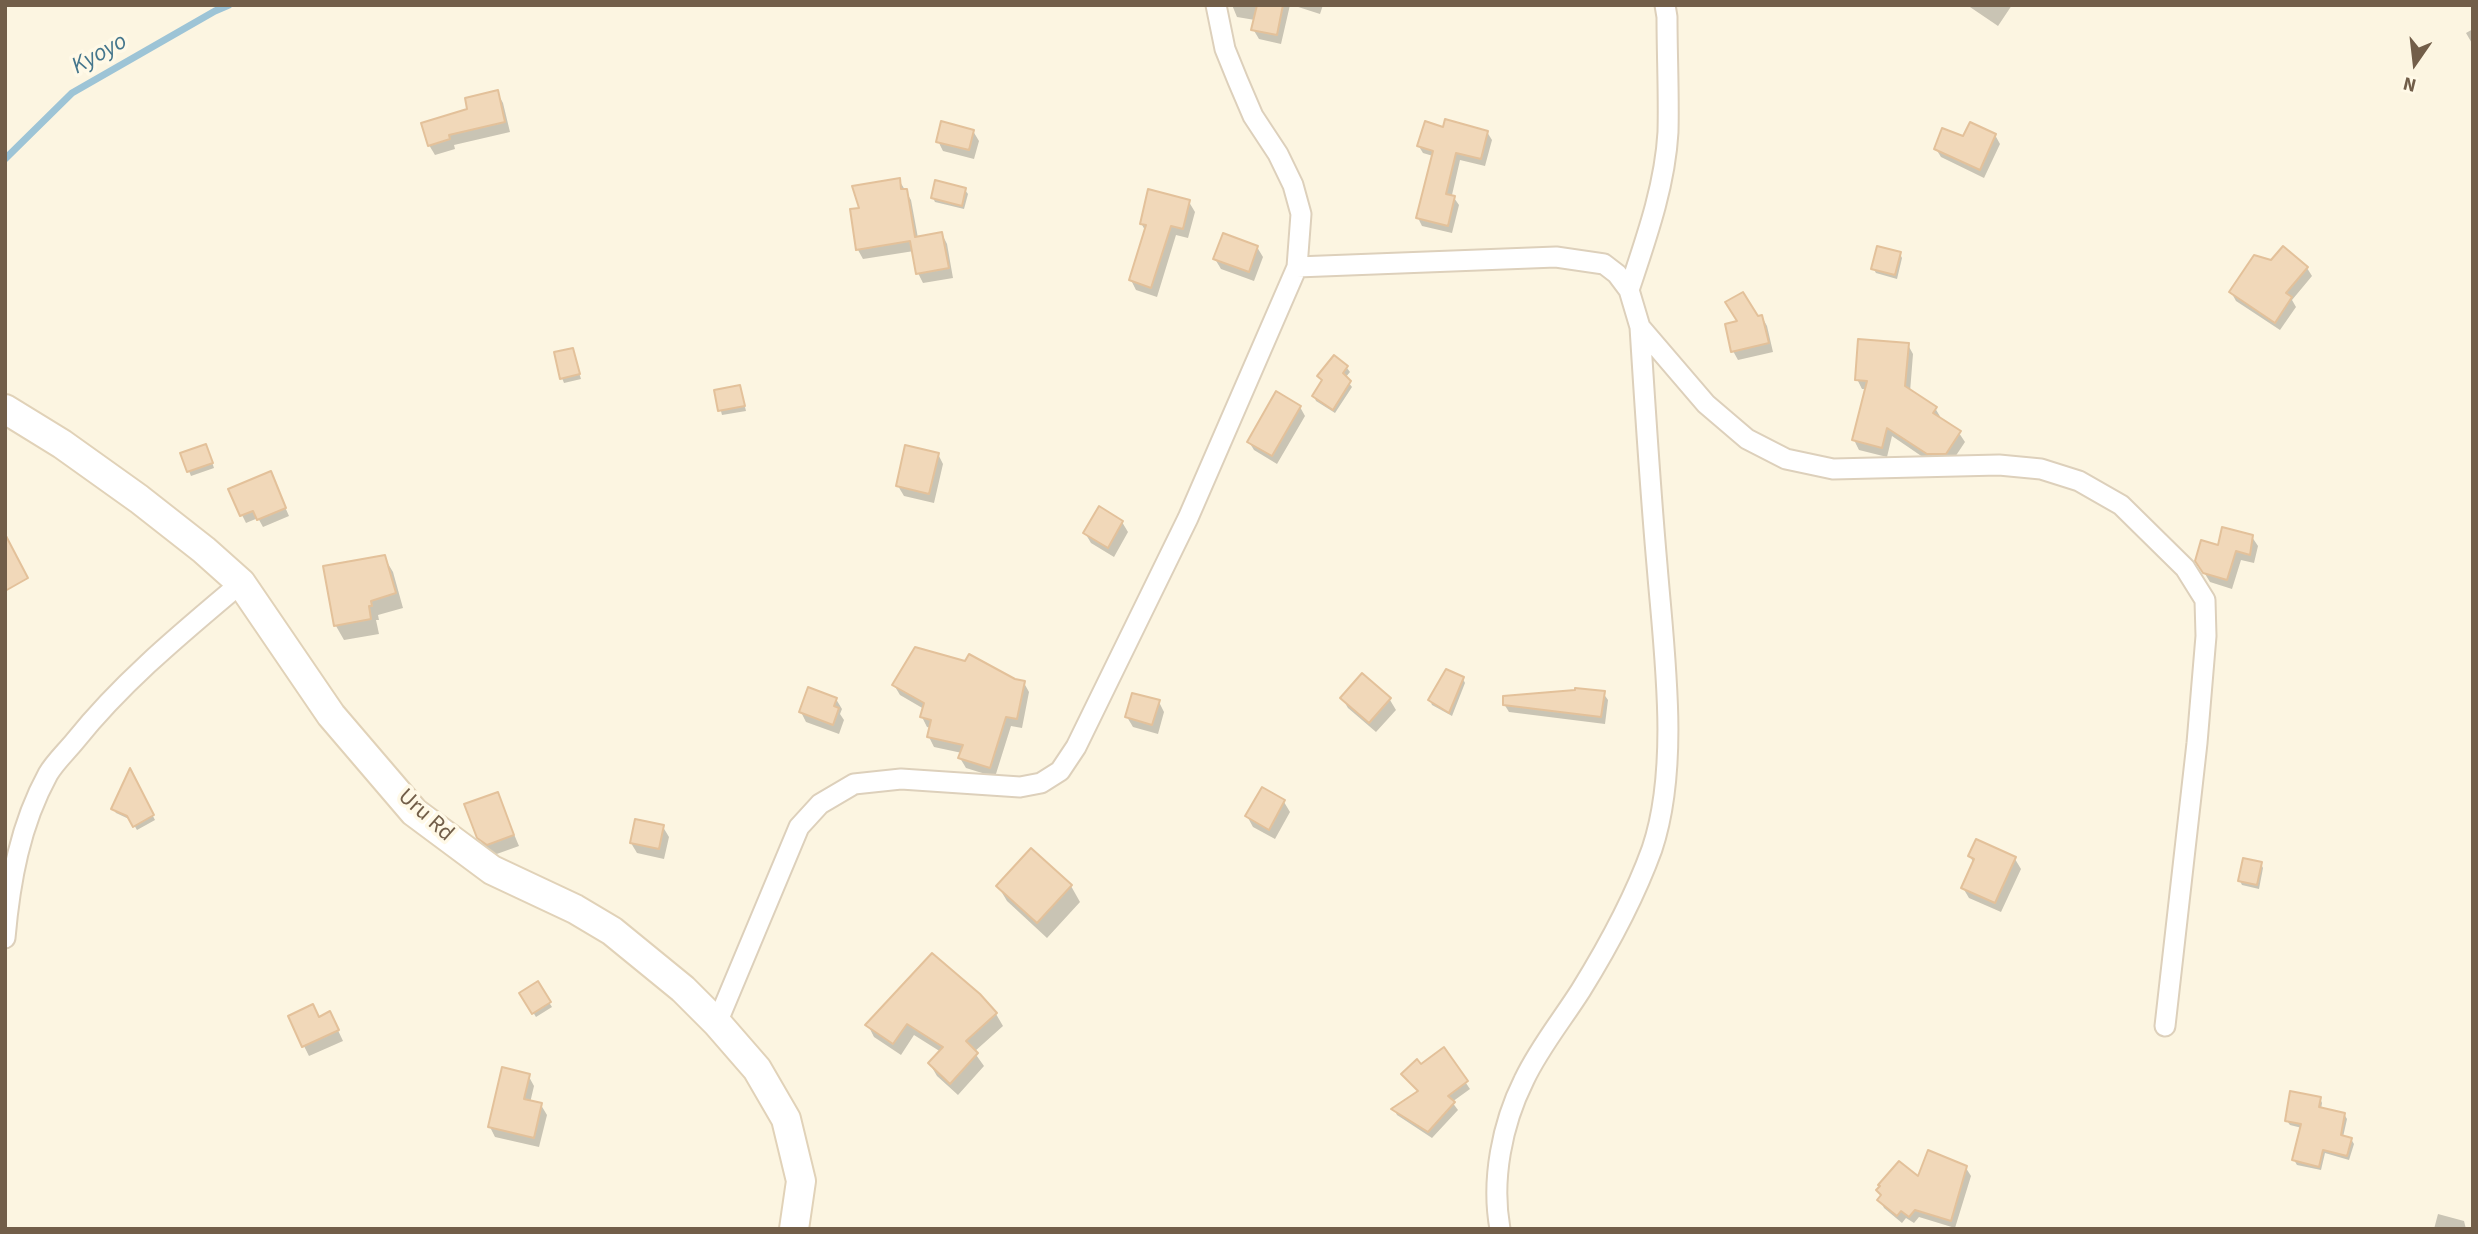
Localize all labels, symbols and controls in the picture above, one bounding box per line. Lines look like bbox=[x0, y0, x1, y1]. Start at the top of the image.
water label: Kyoyo bbox=[67, 28, 133, 82]
north arrow bbox=[2380, 28, 2450, 98]
text: N bbox=[2400, 69, 2419, 98]
street label: Uru Rd bbox=[391, 784, 459, 848]

